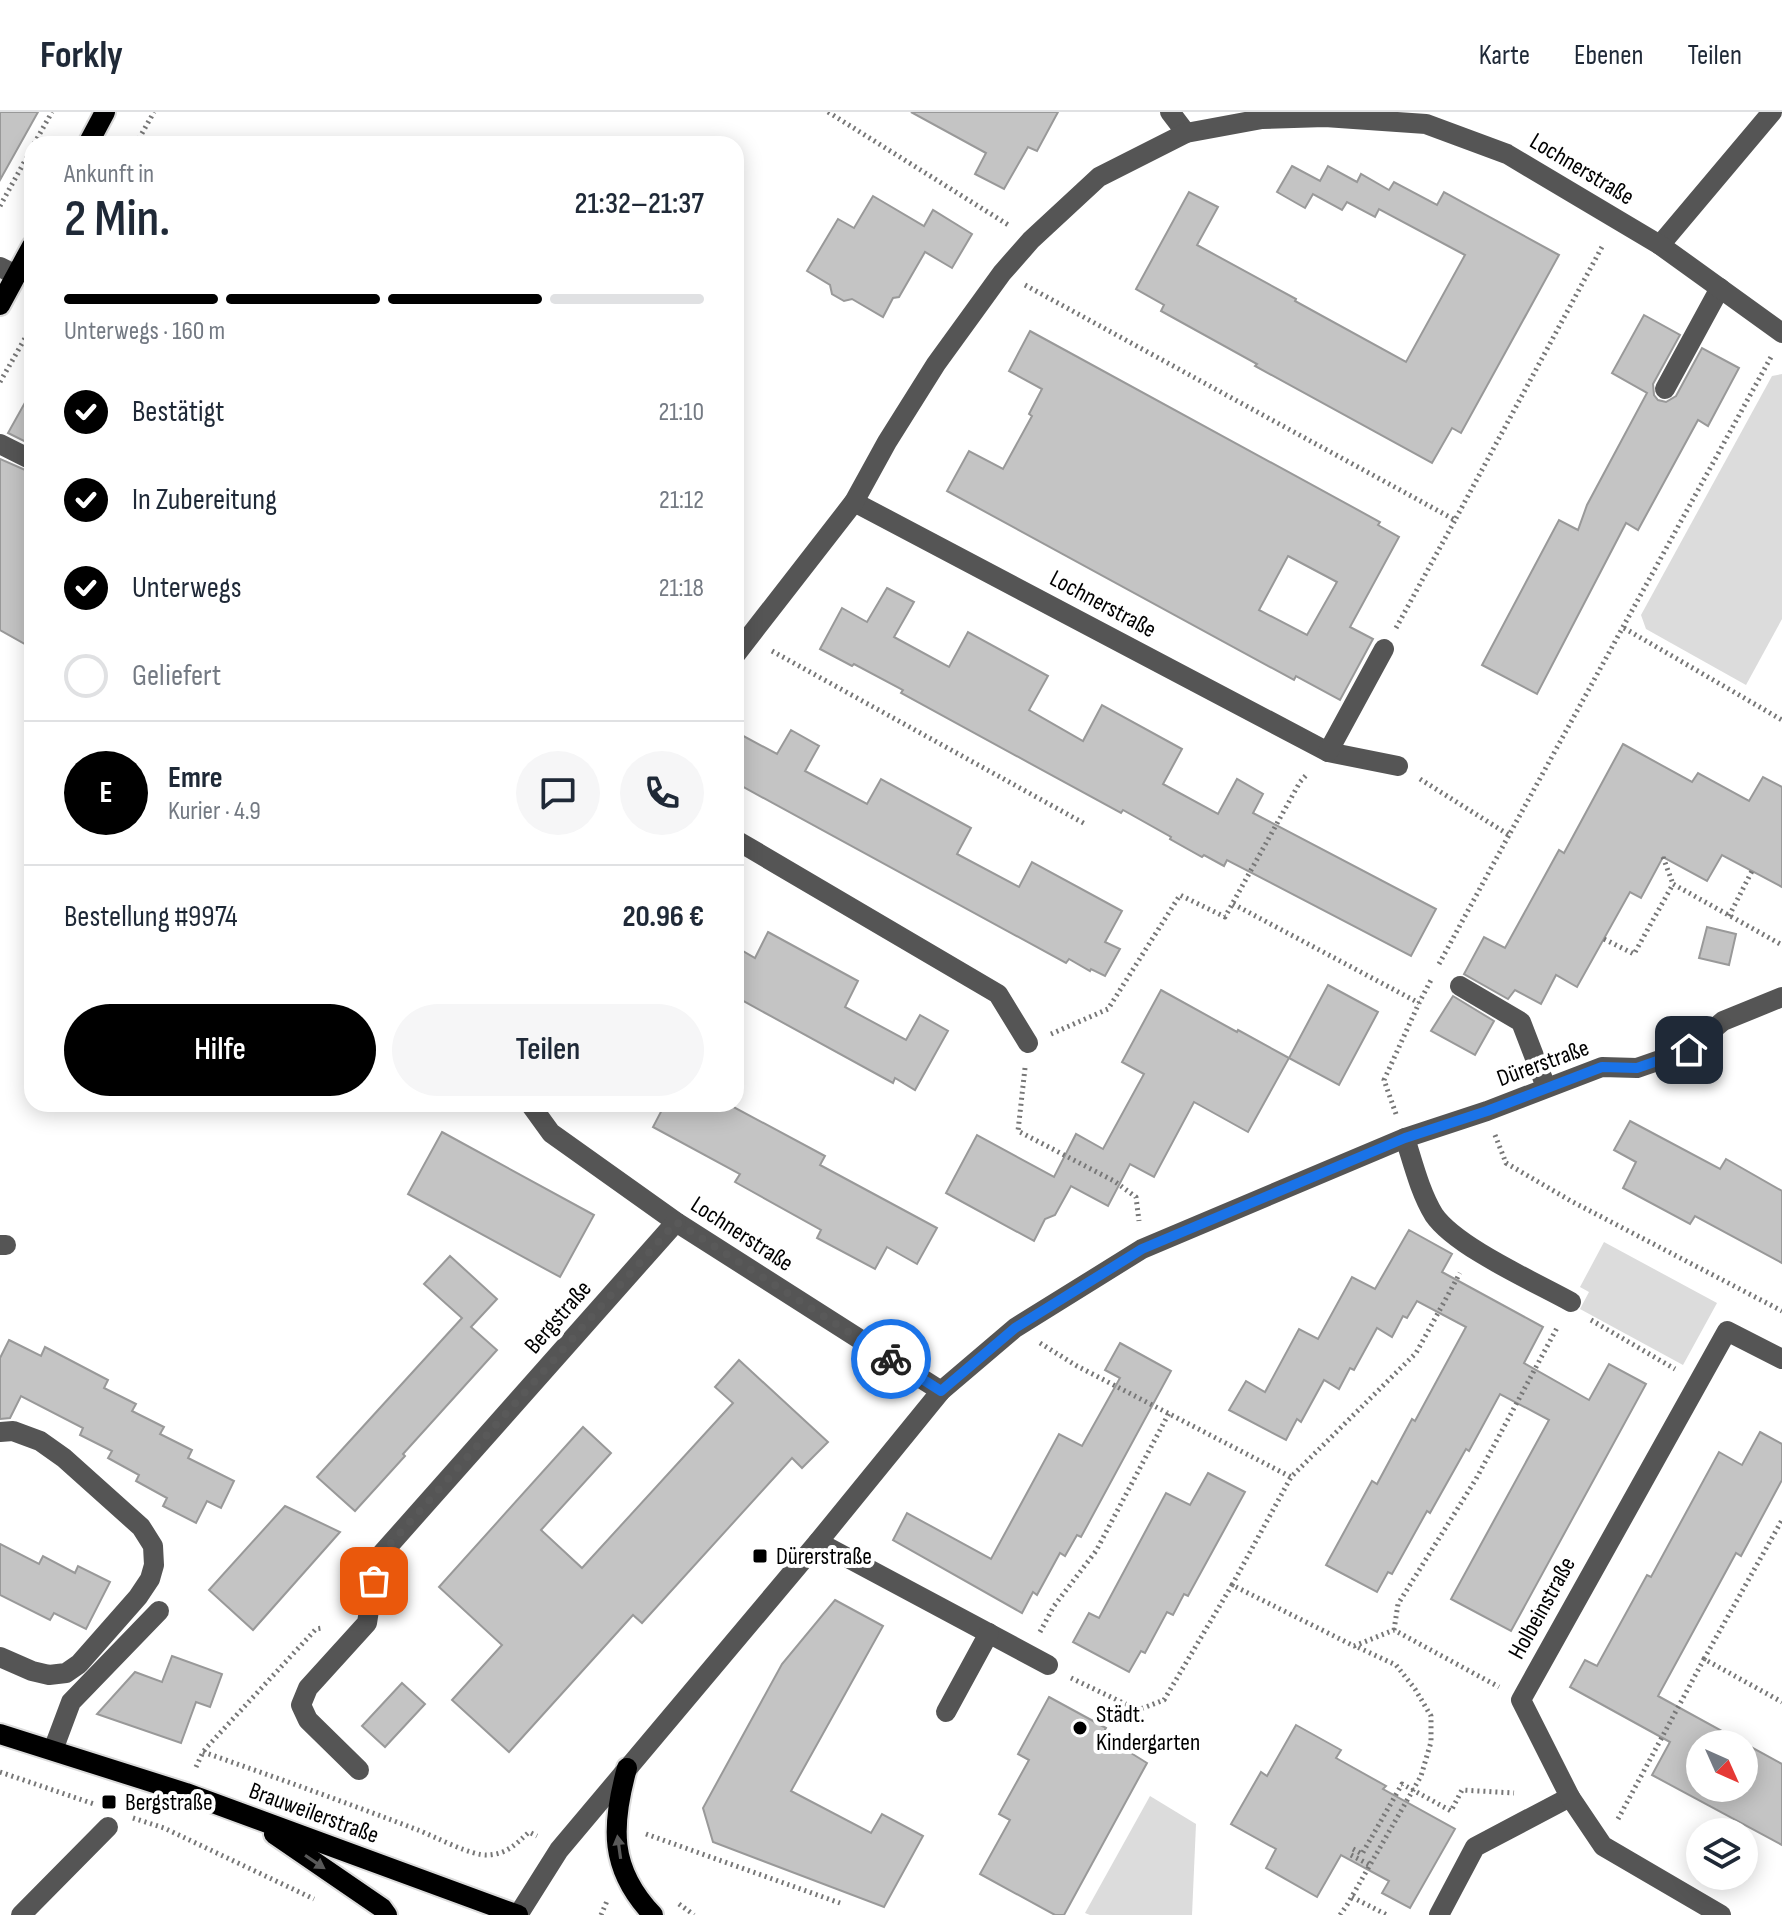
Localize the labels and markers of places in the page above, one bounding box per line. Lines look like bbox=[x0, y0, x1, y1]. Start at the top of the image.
pin bbox=[1655, 1016, 1723, 1084]
place label: Dürerstraße bbox=[776, 1542, 872, 1571]
pin bbox=[340, 1547, 408, 1615]
marker: Dürerstraße bbox=[751, 1547, 769, 1565]
place label: Städt. Kindergarten bbox=[1096, 1700, 1200, 1757]
marker: Städt. Kindergarten bbox=[1071, 1719, 1089, 1737]
place label: Bergstraße bbox=[125, 1788, 213, 1817]
marker: Bergstraße bbox=[100, 1793, 118, 1811]

